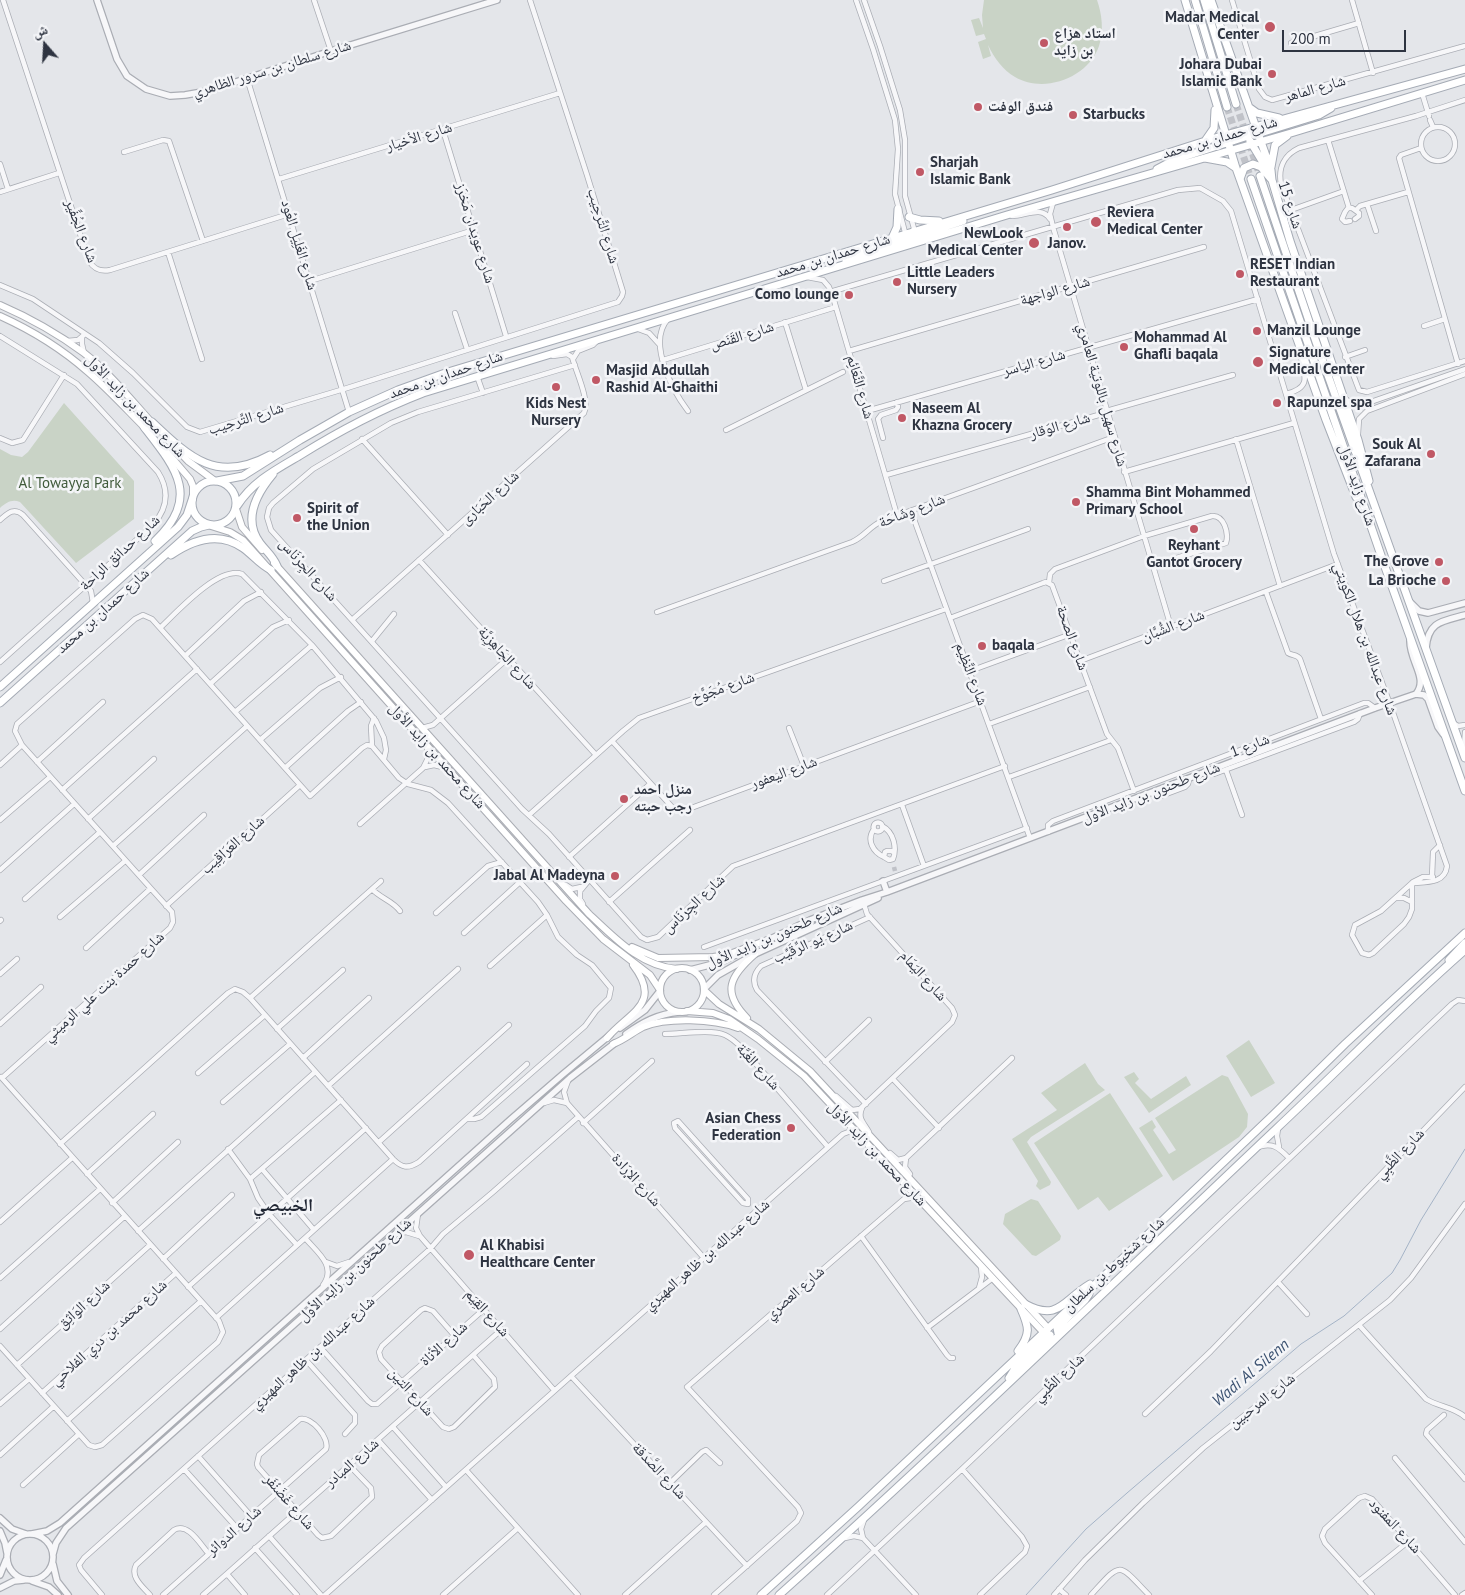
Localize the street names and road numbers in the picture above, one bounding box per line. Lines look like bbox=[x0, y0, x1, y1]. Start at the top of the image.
street label: شارع سلطان بن سرور الظاهري bbox=[191, 36, 353, 102]
street label: شارع الماهر bbox=[1282, 72, 1348, 106]
street label: شارع حمدان بن محمد bbox=[1160, 113, 1280, 163]
street label: شارع الأخيار bbox=[384, 118, 454, 156]
street label: شارع 15 bbox=[1274, 179, 1306, 231]
street label: شارع عويدان مَخرَز bbox=[451, 180, 499, 286]
street label: شارع التَّرحِيب bbox=[583, 186, 623, 266]
street label: شارع الجُفِّير bbox=[61, 197, 101, 265]
street label: شارع الغَلِيل العُود bbox=[277, 198, 321, 292]
street label: شارع حمدان بن محمد bbox=[774, 230, 892, 282]
street label: شارع الواجهة bbox=[1018, 272, 1092, 310]
street label: شارع القَنَص bbox=[708, 318, 776, 354]
street label: شارع سهيل باللوتية العامري bbox=[1073, 321, 1131, 469]
street label: شارع الياسر bbox=[1001, 345, 1067, 381]
street label: شارع حمدان بن محمد bbox=[387, 347, 505, 403]
street label: شارع محمد بن زايد الأول bbox=[81, 351, 189, 461]
street label: شارع النَّعَائِم bbox=[842, 353, 878, 421]
street label: شارع التَّرحِيب bbox=[206, 399, 286, 439]
street label: شارع الوَقار bbox=[1028, 409, 1092, 443]
street label: شارع زايد الأول bbox=[1335, 442, 1379, 528]
street label: شارع الحَبَارى bbox=[457, 467, 523, 529]
street label: شارع وِشَاحَة bbox=[876, 490, 948, 532]
street label: شارع حدائق الراحة bbox=[76, 511, 164, 595]
street label: شارع الجِرْنَاس bbox=[275, 535, 341, 605]
street label: شارع عبدالله بن هلال الكويتي bbox=[1329, 560, 1401, 718]
street label: شارع حمدان بن محمد bbox=[53, 565, 153, 657]
street label: شارع الصحة bbox=[1052, 603, 1092, 673]
street label: شارع الشُّبَّان bbox=[1139, 606, 1207, 646]
street label: شارع الجَاهِزِيَّة bbox=[474, 623, 540, 693]
street label: شارع النَّظِيم bbox=[951, 640, 991, 708]
street label: شارع مُجَوَّخ bbox=[689, 668, 757, 708]
street label: شارع محمد بن زايد الأول bbox=[385, 699, 489, 813]
street label: شارع 1 bbox=[1228, 730, 1272, 762]
street label: شارع اليعفور bbox=[748, 753, 820, 793]
street label: شارع طحنون بن زايد الأول bbox=[1079, 758, 1223, 828]
street label: شارع العَرَاقِيب bbox=[198, 812, 268, 878]
street label: شارع الجِرْنَاس bbox=[659, 871, 729, 937]
street label: شارع طحنون بن زايد الأول bbox=[703, 899, 845, 973]
street label: شارع يَو الرِّقَيِّب bbox=[770, 916, 856, 968]
street label: شارع حمدة بنت علي الرميثي bbox=[40, 928, 168, 1046]
street label: شارع اليَمَام bbox=[896, 947, 950, 1005]
street label: شارع الغُبَّة bbox=[732, 1040, 784, 1094]
street label: شارع محمد بن زايد الأول bbox=[824, 1098, 930, 1210]
street label: شارع الظَّبِي bbox=[1372, 1125, 1428, 1183]
street label: شارع الإرَادة bbox=[607, 1150, 665, 1210]
street label: شارع عبدالله بن ظاهر المهيري bbox=[641, 1196, 773, 1314]
street label: شارع شخبوط بن سلطان bbox=[1060, 1213, 1168, 1317]
street label: شارع طحنون بن زايد الأول bbox=[295, 1214, 415, 1326]
street label: شارع العصري bbox=[762, 1262, 828, 1324]
street label: شارع محمد بن دري الفلاحي bbox=[47, 1276, 171, 1390]
street label: شارع الوَاثِق bbox=[54, 1277, 114, 1333]
street label: شارع القِيَم bbox=[461, 1285, 513, 1341]
street label: شارع عبدالله بن ظاهر المهيري bbox=[247, 1293, 379, 1413]
street label: شارع الأناة bbox=[416, 1318, 472, 1370]
street label: شارع الظَّبِي bbox=[1030, 1350, 1088, 1406]
street label: شارع التين bbox=[385, 1364, 437, 1420]
street label: شارع المرحبين bbox=[1225, 1369, 1299, 1433]
street label: شارع المبادر bbox=[321, 1435, 383, 1491]
street label: شارع الصَّدَقة bbox=[628, 1439, 690, 1503]
street label: شارع غَضَنْفَر bbox=[260, 1470, 318, 1534]
street label: شارع المفنود bbox=[1365, 1495, 1425, 1557]
street label: شارع الدوائر bbox=[203, 1502, 265, 1560]

